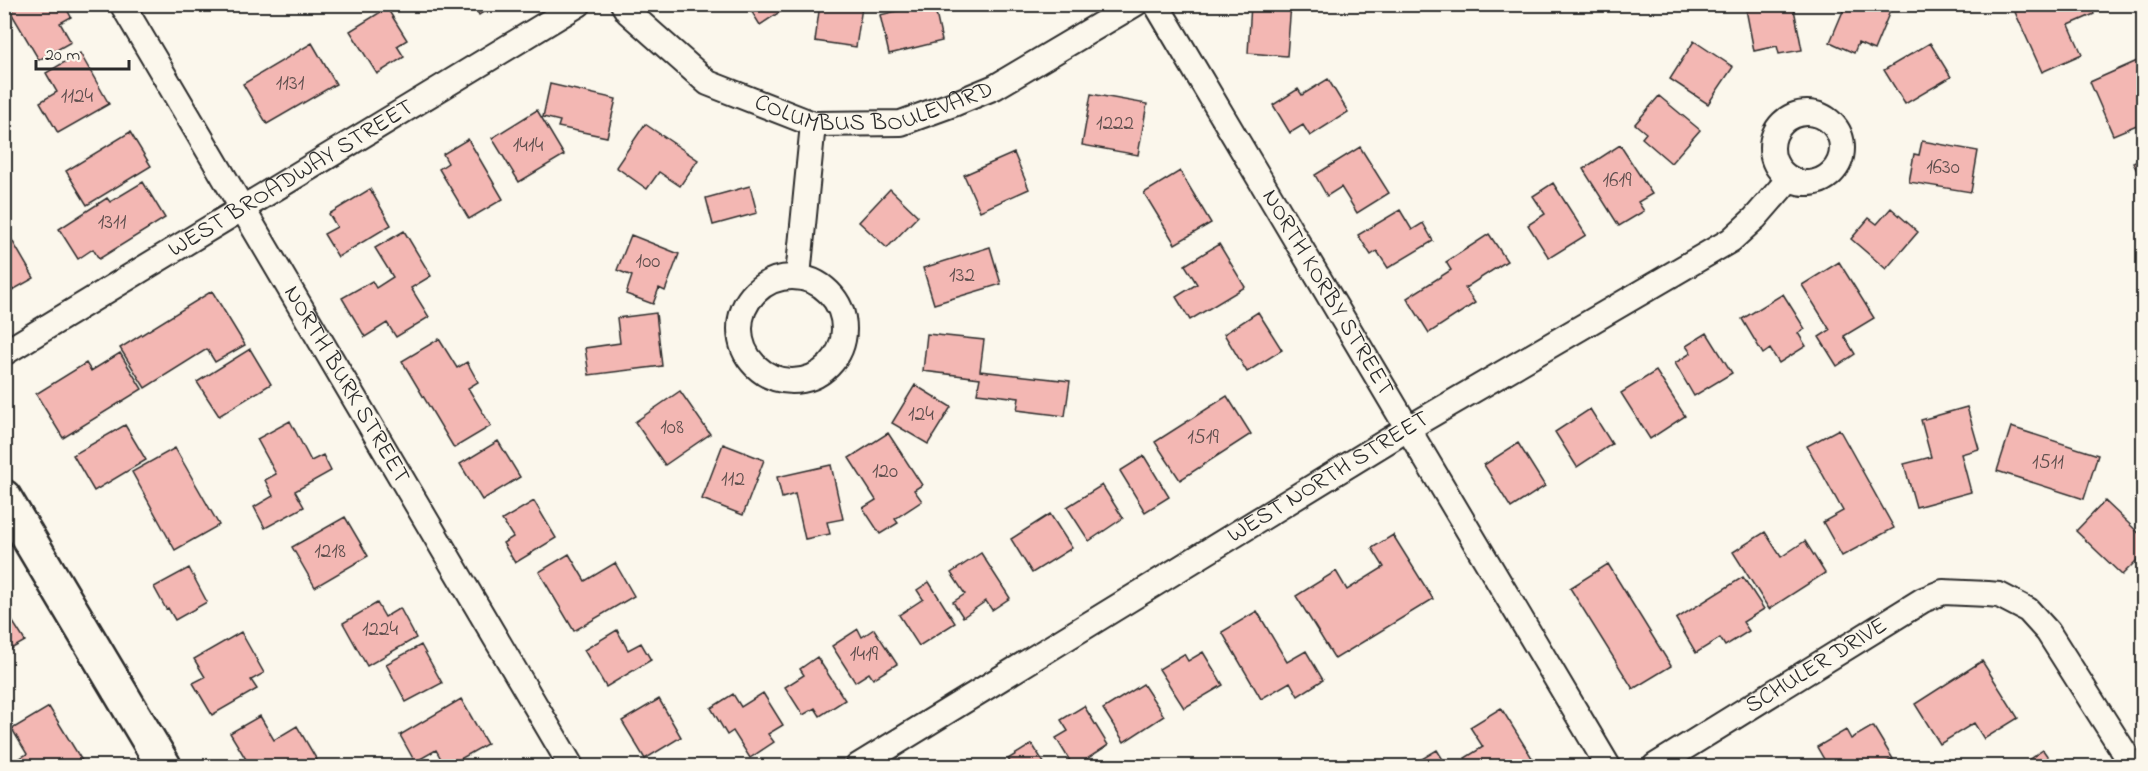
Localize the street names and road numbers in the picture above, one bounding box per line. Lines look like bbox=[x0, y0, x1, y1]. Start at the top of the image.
street label: COLUMBUS BOULEVARD bbox=[749, 72, 999, 142]
street label: WEST BROADWAY STREET bbox=[162, 90, 421, 267]
street label: NORTH KORBY STREET bbox=[1252, 183, 1403, 403]
street label: NORTH BURK STREET bbox=[274, 279, 419, 491]
street label: WEST NORTH STREET bbox=[1221, 402, 1436, 553]
street label: SCHULER DRIVE bbox=[1739, 609, 1894, 723]

